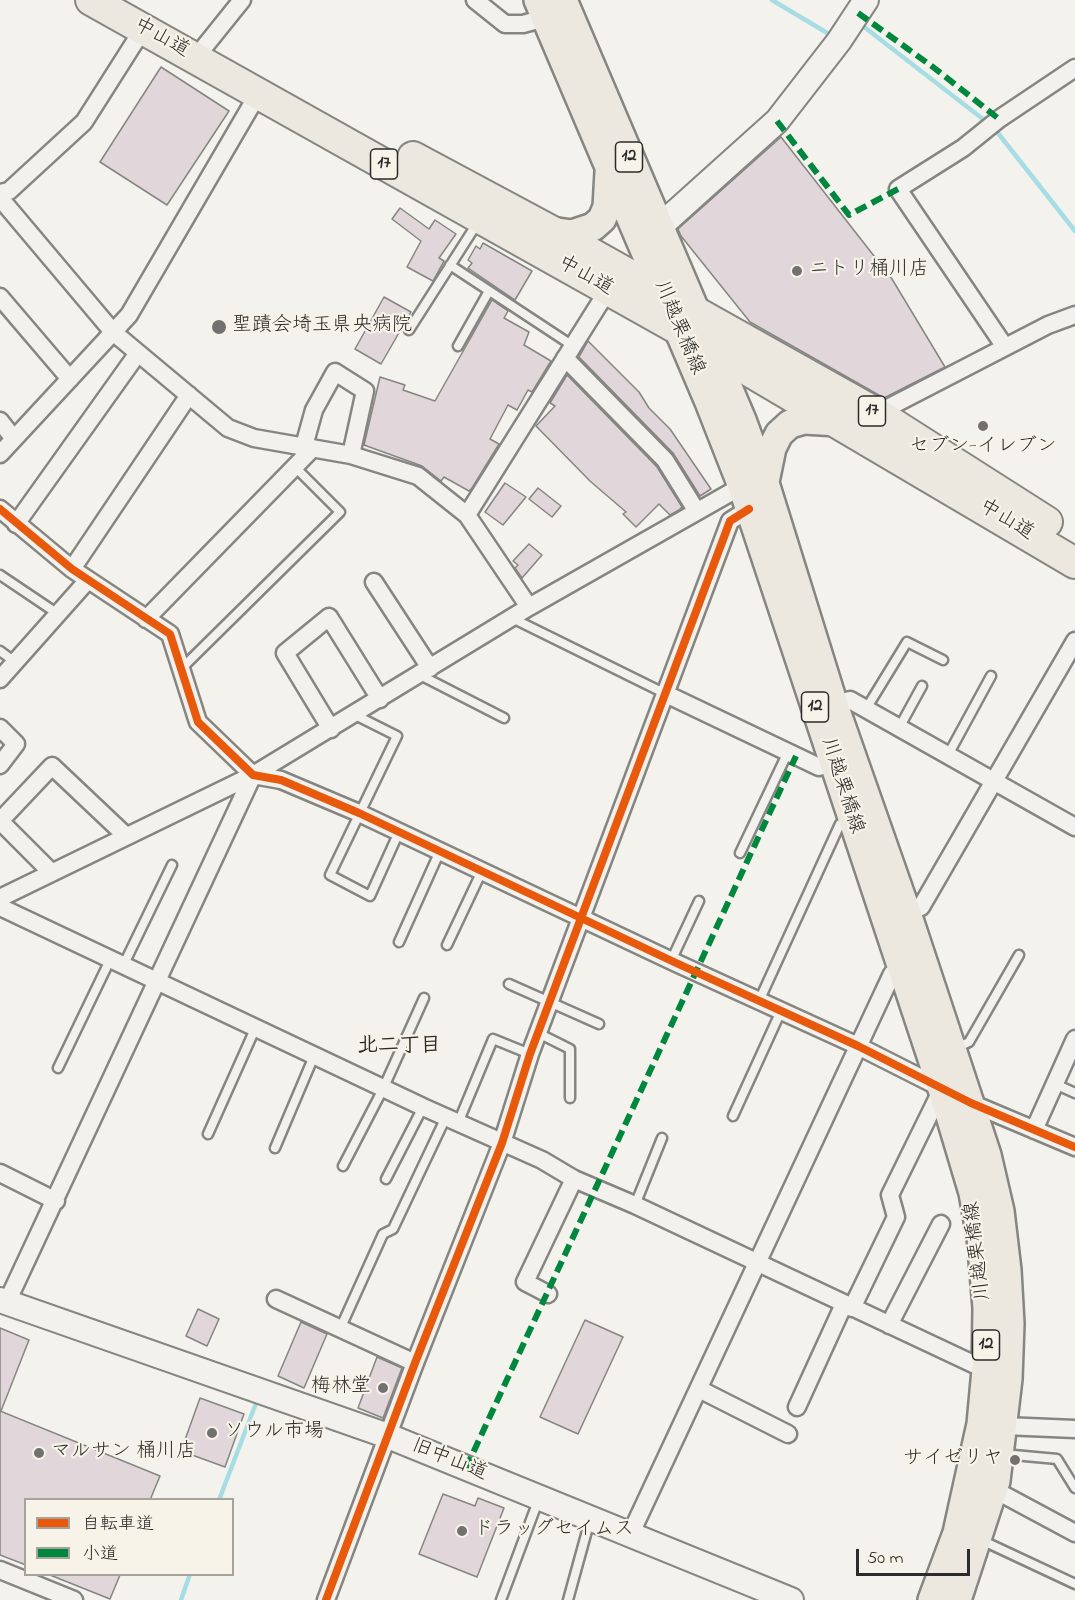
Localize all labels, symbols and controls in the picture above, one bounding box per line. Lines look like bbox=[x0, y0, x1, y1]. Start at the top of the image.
street label: 中山道 bbox=[129, 14, 193, 64]
road number: 12 bbox=[616, 142, 642, 172]
road number: 17 bbox=[370, 149, 398, 179]
street label: 中山道 bbox=[553, 252, 617, 302]
place label: ニトリ桶川店 bbox=[809, 259, 929, 283]
marker: ニトリ桶川店 bbox=[790, 264, 804, 278]
street label: 川越栗橋線 bbox=[647, 277, 709, 379]
place label: 聖蹟会埼玉県央病院 bbox=[232, 315, 412, 339]
marker: 聖蹟会埼玉県央病院 bbox=[210, 318, 228, 336]
road number: 17 bbox=[858, 396, 886, 426]
marker: セブン-イレブン bbox=[976, 419, 990, 433]
place label: セブン-イレブン bbox=[909, 436, 1057, 460]
street label: 中山道 bbox=[974, 495, 1038, 547]
road number: 12 bbox=[802, 692, 828, 722]
street label: 川越栗橋線 bbox=[814, 735, 868, 837]
district label: 北二丁目 bbox=[357, 1035, 441, 1061]
street label: 川越栗橋線 bbox=[961, 1200, 997, 1302]
road number: 12 bbox=[972, 1330, 1000, 1360]
place label: 梅林堂 bbox=[311, 1376, 371, 1400]
marker: 梅林堂 bbox=[376, 1381, 390, 1395]
place label: ソウル市場 bbox=[224, 1421, 324, 1445]
marker: ソウル市場 bbox=[205, 1426, 219, 1440]
street label: 旧中山道 bbox=[407, 1435, 491, 1487]
place label: マルサン 桶川店 bbox=[51, 1441, 196, 1465]
marker: マルサン 桶川店 bbox=[32, 1446, 46, 1460]
place label: サイゼリヤ bbox=[903, 1448, 1003, 1472]
marker: サイゼリヤ bbox=[1008, 1453, 1022, 1467]
legend bbox=[24, 1498, 234, 1576]
text: 自転車道 bbox=[82, 1512, 154, 1538]
place label: ドラッグセイムス bbox=[474, 1519, 634, 1543]
marker: ドラッグセイムス bbox=[455, 1524, 469, 1538]
scale bar bbox=[859, 1537, 973, 1575]
text: 小道 bbox=[82, 1542, 118, 1568]
text: 50 m bbox=[867, 1546, 904, 1572]

